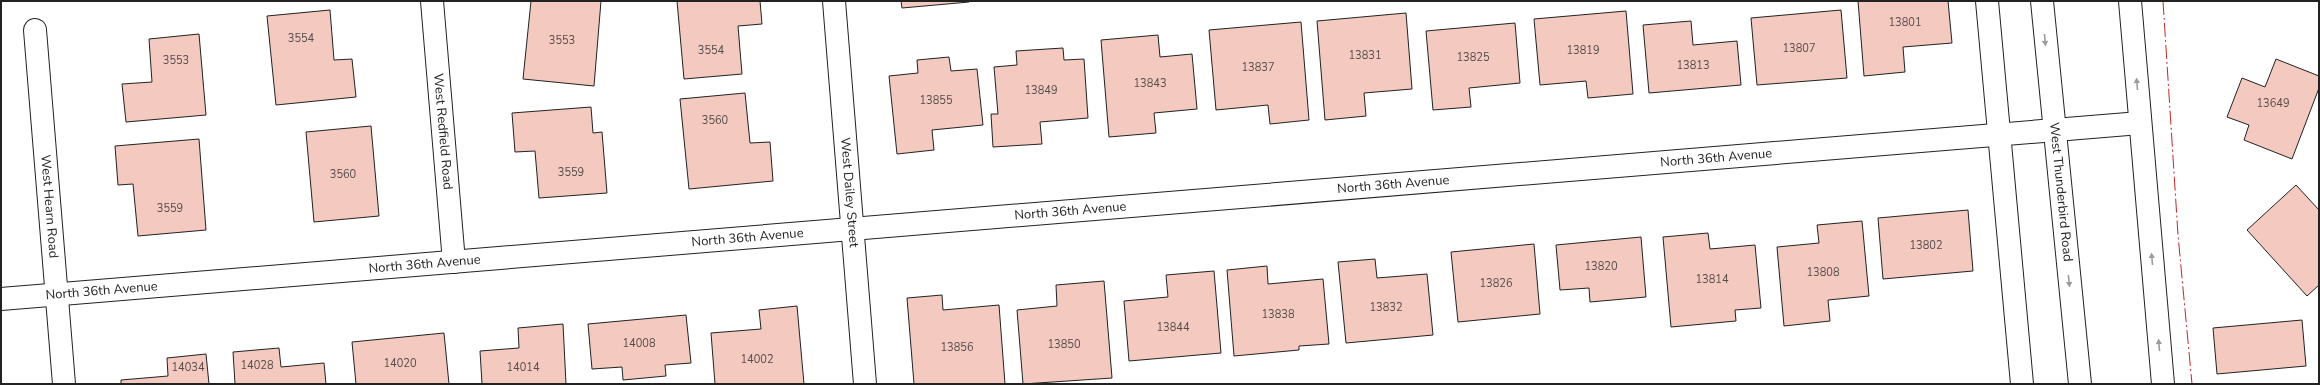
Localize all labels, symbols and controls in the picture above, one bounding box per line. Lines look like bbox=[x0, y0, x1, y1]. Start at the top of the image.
house number: 13801 bbox=[1889, 15, 1922, 30]
house number: 3554 bbox=[288, 31, 315, 46]
house number: 3553 bbox=[549, 33, 575, 48]
one-way arrow bbox=[2042, 34, 2049, 46]
house number: 13807 bbox=[1783, 41, 1816, 56]
house number: 3554 bbox=[698, 43, 725, 58]
house number: 13819 bbox=[1567, 43, 1600, 58]
house number: 13831 bbox=[1349, 48, 1382, 63]
house number: 13825 bbox=[1457, 50, 1490, 65]
house number: 3553 bbox=[163, 53, 189, 68]
house number: 13813 bbox=[1677, 58, 1710, 73]
house number: 13837 bbox=[1242, 60, 1275, 75]
street label: West Redfield Road bbox=[429, 73, 457, 191]
house number: 13843 bbox=[1134, 76, 1167, 91]
one-way arrow bbox=[2134, 78, 2141, 90]
house number: 13849 bbox=[1025, 83, 1058, 98]
house number: 13855 bbox=[920, 93, 953, 108]
house number: 13649 bbox=[2257, 96, 2290, 111]
house number: 3560 bbox=[702, 113, 729, 128]
street label: West Thunderbird Road bbox=[2045, 121, 2077, 263]
street label: West Dailey Street bbox=[836, 137, 863, 249]
street label: North 36th Avenue bbox=[1659, 144, 1773, 171]
street label: West Hearn Road bbox=[36, 154, 63, 259]
house number: 3559 bbox=[558, 165, 584, 180]
house number: 3560 bbox=[330, 167, 357, 182]
street label: North 36th Avenue bbox=[1337, 171, 1450, 198]
street label: North 36th Avenue bbox=[1014, 197, 1127, 225]
house number: 3559 bbox=[157, 201, 183, 216]
street label: North 36th Avenue bbox=[691, 224, 804, 251]
house number: 13802 bbox=[1910, 238, 1943, 253]
street label: North 36th Avenue bbox=[368, 251, 481, 278]
one-way arrow bbox=[2148, 253, 2155, 265]
house number: 13820 bbox=[1585, 259, 1618, 274]
house number: 13808 bbox=[1807, 265, 1840, 280]
house number: 13814 bbox=[1696, 272, 1729, 287]
one-way arrow bbox=[2066, 275, 2073, 287]
house number: 13826 bbox=[1480, 276, 1513, 291]
street label: North 36th Avenue bbox=[45, 277, 158, 304]
house number: 13832 bbox=[1370, 300, 1403, 315]
house number: 13838 bbox=[1262, 307, 1295, 322]
house number: 13844 bbox=[1157, 320, 1190, 335]
house number: 14008 bbox=[623, 336, 656, 351]
house number: 13850 bbox=[1048, 337, 1081, 352]
one-way arrow bbox=[2156, 339, 2163, 351]
house number: 13856 bbox=[941, 340, 974, 355]
house number: 14002 bbox=[741, 352, 774, 367]
house number: 14020 bbox=[384, 356, 417, 371]
house number: 14028 bbox=[241, 358, 274, 373]
house number: 14034 bbox=[172, 360, 205, 375]
house number: 14014 bbox=[507, 360, 540, 375]

